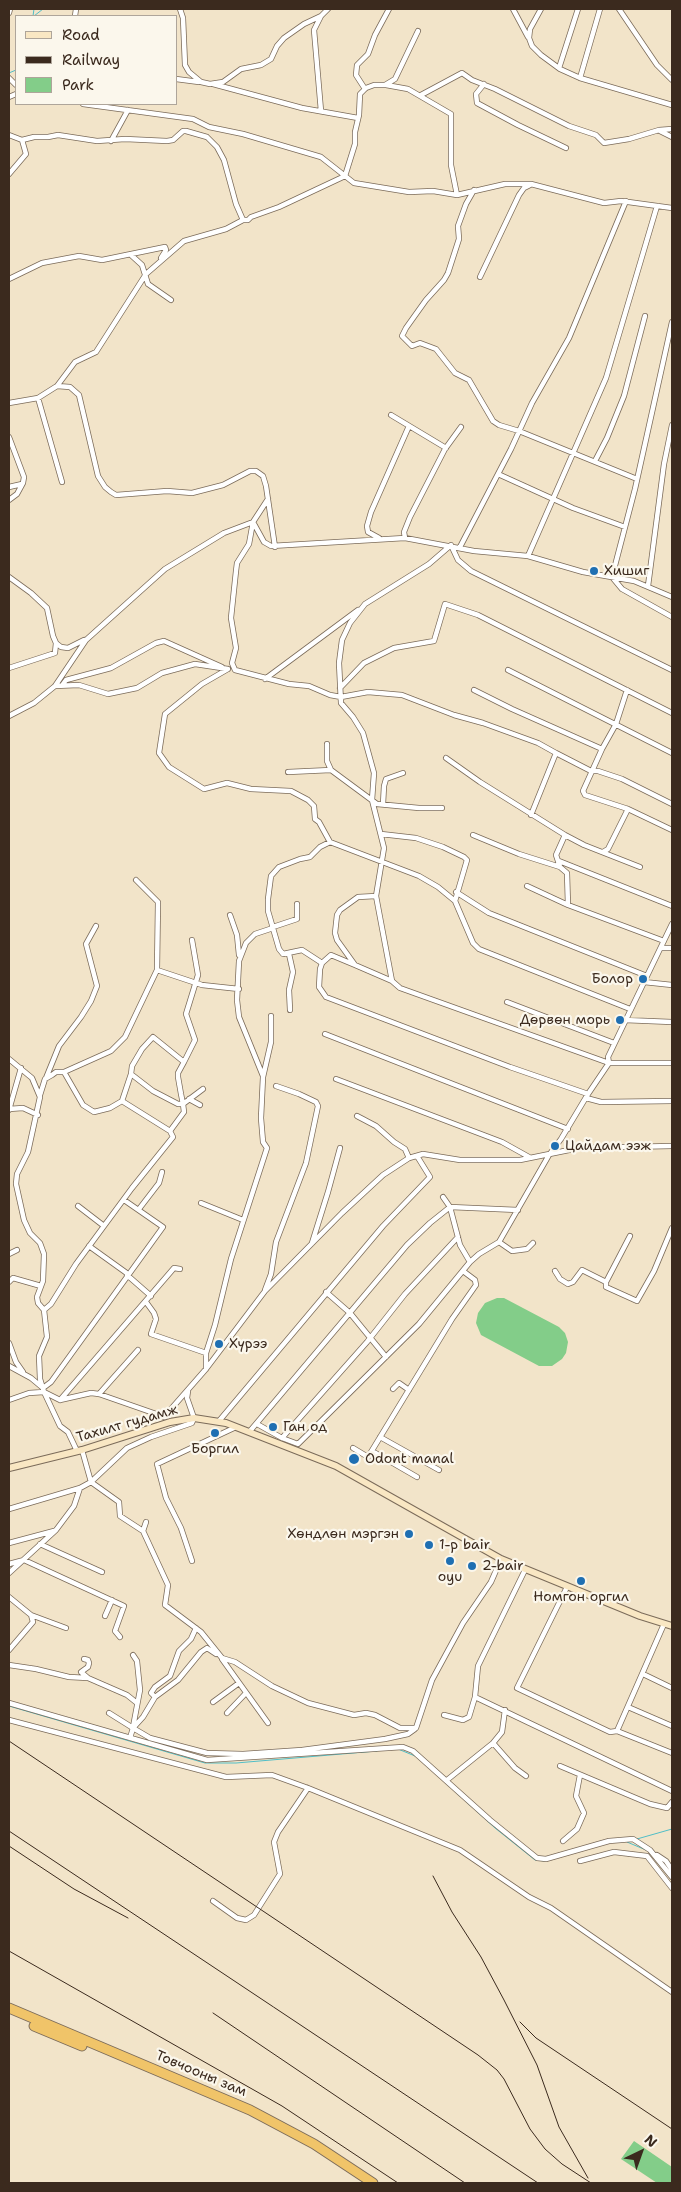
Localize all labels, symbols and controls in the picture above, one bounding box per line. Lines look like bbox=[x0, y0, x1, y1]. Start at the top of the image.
legend bbox=[15, 15, 178, 105]
text: Road bbox=[62, 25, 100, 45]
text: Railway bbox=[62, 50, 120, 70]
text: Park bbox=[62, 75, 94, 95]
place label: Хишиг bbox=[604, 563, 649, 579]
marker: Хишиг bbox=[588, 565, 600, 577]
place label: Болор bbox=[592, 971, 633, 987]
marker: Болор bbox=[637, 973, 649, 985]
place label: Дөрвөн морь bbox=[520, 1012, 610, 1028]
marker: Дөрвөн морь bbox=[614, 1014, 626, 1026]
place label: Цайдам ээж bbox=[565, 1138, 651, 1154]
marker: Цайдам ээж bbox=[549, 1140, 561, 1152]
place label: Хүрээ bbox=[229, 1336, 267, 1352]
marker: Хүрээ bbox=[213, 1338, 225, 1350]
street label: Тахилт гудамж bbox=[75, 1402, 179, 1446]
place label: Ган од bbox=[283, 1419, 327, 1435]
marker: Ган од bbox=[267, 1421, 279, 1433]
marker: Боргил bbox=[209, 1427, 221, 1439]
place label: Боргил bbox=[191, 1441, 239, 1457]
place label: Odont manal bbox=[365, 1451, 454, 1467]
marker: Odont manal bbox=[347, 1452, 361, 1466]
place label: Хөндлөн мэргэн bbox=[288, 1526, 399, 1542]
marker: Хөндлөн мэргэн bbox=[403, 1528, 415, 1540]
place label: 1-p bair bbox=[439, 1537, 490, 1553]
marker: 1-p bair bbox=[423, 1539, 435, 1551]
marker: oyu bbox=[444, 1555, 456, 1567]
place label: 2-bair bbox=[482, 1558, 524, 1574]
marker: 2-bair bbox=[466, 1560, 478, 1572]
place label: oyu bbox=[438, 1569, 462, 1585]
marker: Номгон оргил bbox=[575, 1575, 587, 1587]
place label: Номгон оргил bbox=[533, 1589, 629, 1605]
street label: Товчооны зам bbox=[153, 2047, 249, 2101]
north arrow bbox=[616, 2127, 666, 2177]
text: N bbox=[641, 2130, 661, 2151]

